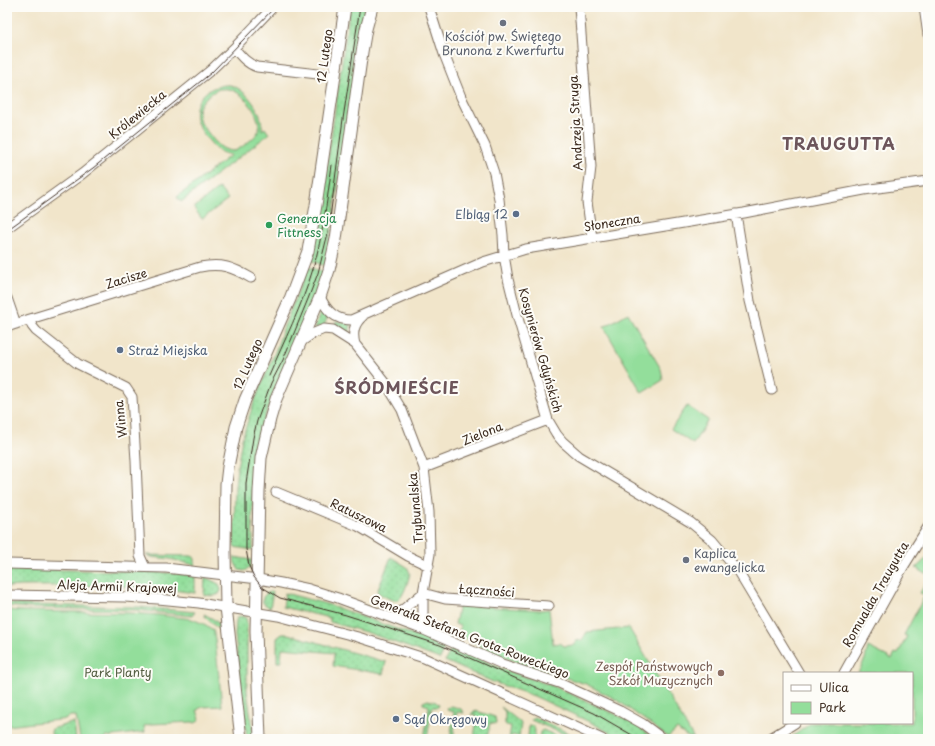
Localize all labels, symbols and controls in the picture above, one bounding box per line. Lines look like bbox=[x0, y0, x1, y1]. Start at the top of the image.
marker: Kościół pw. Świętego Brunona z Kwerfurtu bbox=[498, 18, 508, 28]
place label: Kościół pw. Świętego Brunona z Kwerfurtu bbox=[442, 27, 564, 59]
street label: 12 Lutego bbox=[311, 28, 337, 84]
street label: Andrzeja Struga bbox=[563, 74, 586, 171]
street label: Królewiecka bbox=[104, 85, 170, 143]
district label: TRAUGUTTA bbox=[782, 131, 896, 155]
place label: Elbląg 12 bbox=[455, 205, 508, 223]
place label: Generacja Fittness bbox=[277, 209, 337, 241]
marker: Elbląg 12 bbox=[511, 209, 521, 219]
street label: Słoneczna bbox=[582, 209, 642, 235]
marker: Generacja Fittness bbox=[264, 220, 274, 230]
street label: Zacisze bbox=[103, 263, 149, 293]
street label: Kosynierów Gdyńskich bbox=[515, 285, 567, 415]
street label: 12 Lutego bbox=[228, 335, 266, 393]
place label: Straż Miejska bbox=[128, 341, 208, 359]
marker: Straż Miejska bbox=[115, 345, 125, 355]
district label: ŚRÓDMIEŚCIE bbox=[334, 375, 460, 399]
street label: Winna bbox=[109, 399, 131, 439]
street label: Zielona bbox=[459, 416, 506, 449]
street label: Trybunalska bbox=[403, 471, 427, 544]
street label: Ratuszowa bbox=[328, 494, 391, 537]
street label: Romualda Traugutta bbox=[837, 537, 913, 650]
place label: Kaplica ewangelicka bbox=[694, 544, 765, 576]
marker: Kaplica ewangelicka bbox=[681, 555, 691, 565]
street label: Aleja Armii Krajowej bbox=[57, 575, 177, 597]
street label: Łączności bbox=[458, 579, 515, 601]
street label: Generała Stefana Grota-Roweckiego bbox=[368, 590, 572, 682]
place label: Zespół Państwowych Szkół Muzycznych bbox=[596, 657, 713, 689]
park label: Park Planty bbox=[84, 663, 152, 681]
marker: Zespół Państwowych Szkół Muzycznych bbox=[716, 668, 726, 678]
legend bbox=[783, 672, 913, 724]
text: Ulica bbox=[819, 678, 849, 696]
text: Park bbox=[819, 698, 846, 716]
place label: Sąd Okręgowy bbox=[404, 710, 487, 728]
marker: Sąd Okręgowy bbox=[391, 714, 401, 724]

